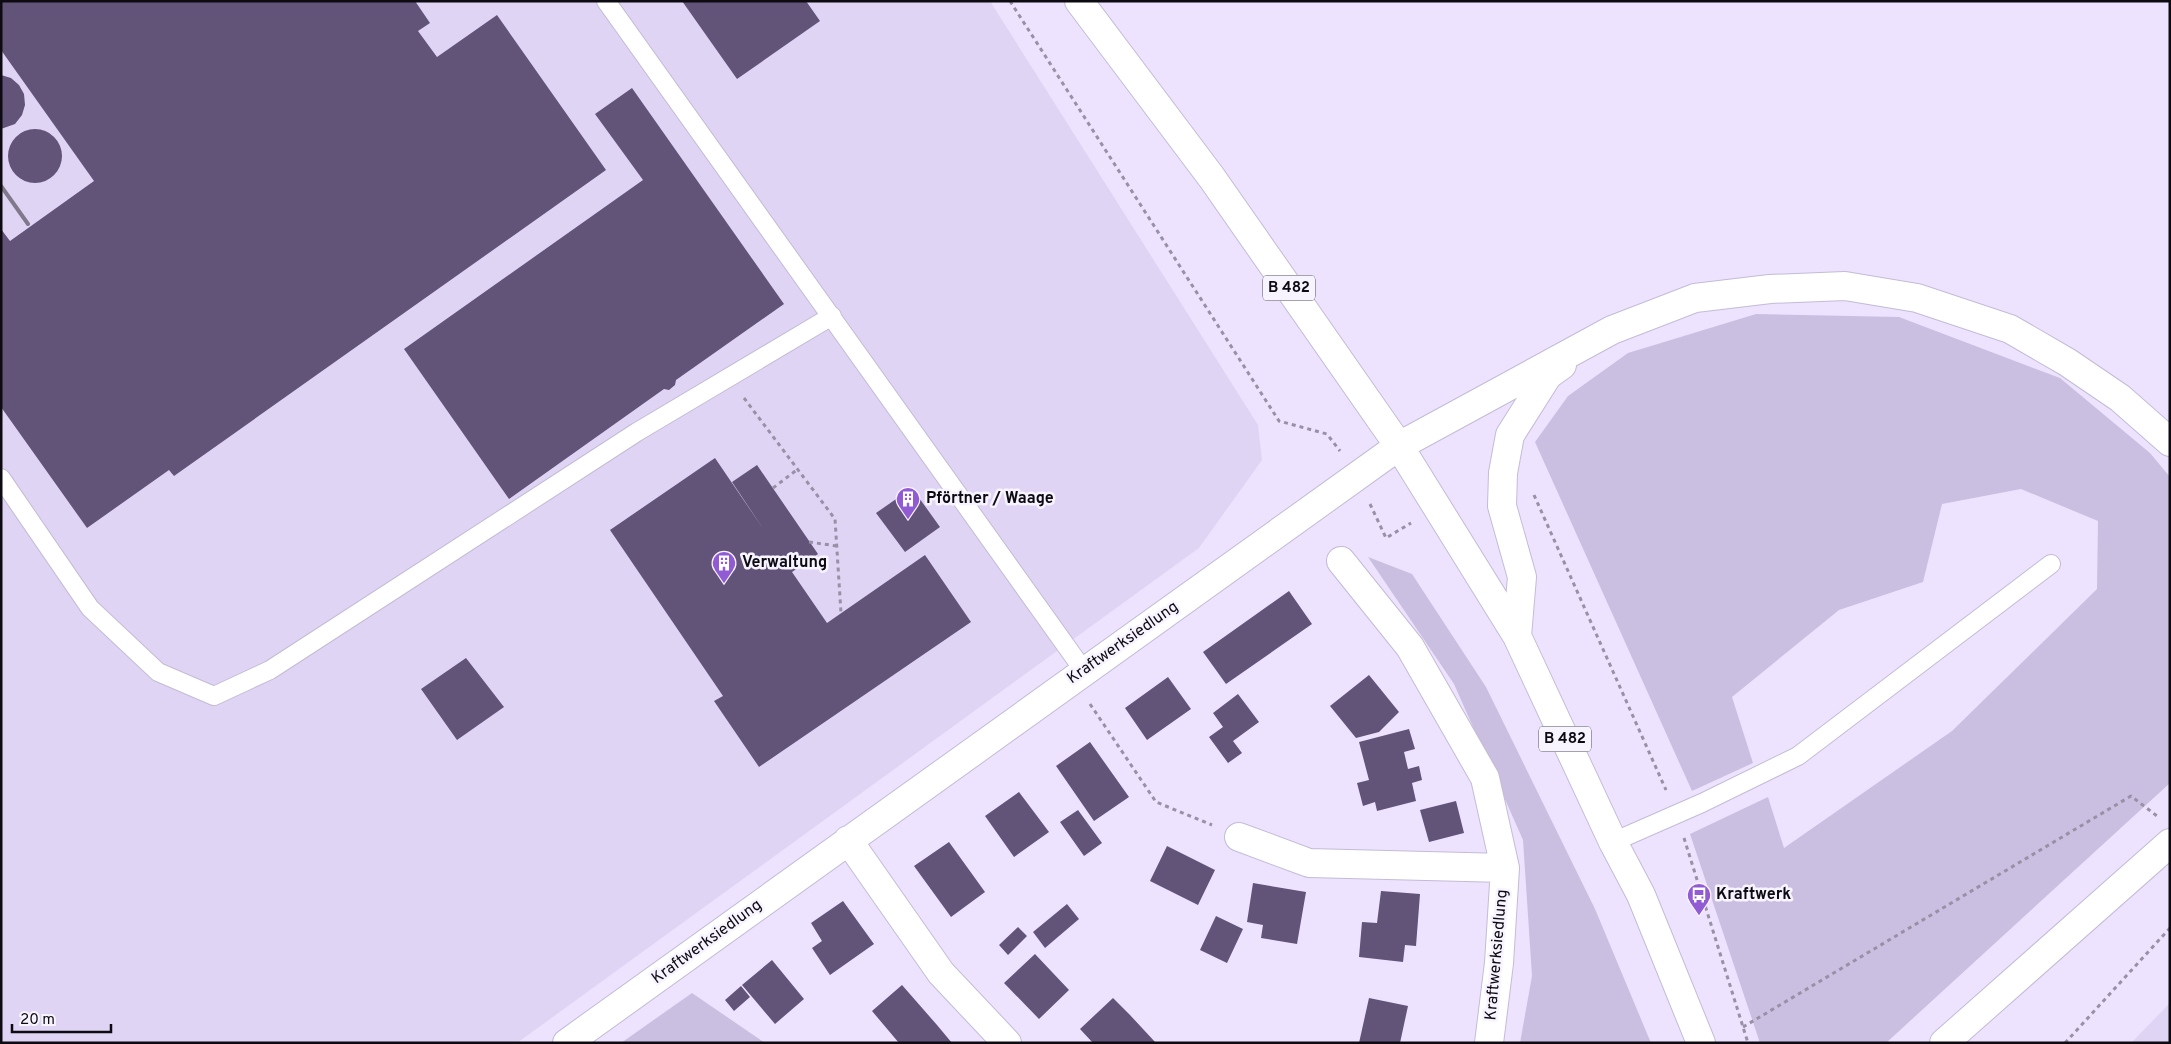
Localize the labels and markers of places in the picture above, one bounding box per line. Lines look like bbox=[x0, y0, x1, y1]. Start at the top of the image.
building icon: Pförtner / Waage bbox=[895, 486, 921, 520]
place label: Pförtner / Waage bbox=[926, 489, 1054, 509]
building icon: Verwaltung bbox=[711, 550, 737, 584]
place label: Verwaltung bbox=[742, 553, 827, 573]
bus stop icon: Kraftwerk bbox=[1686, 882, 1712, 916]
place label: Kraftwerk bbox=[1716, 885, 1791, 905]

